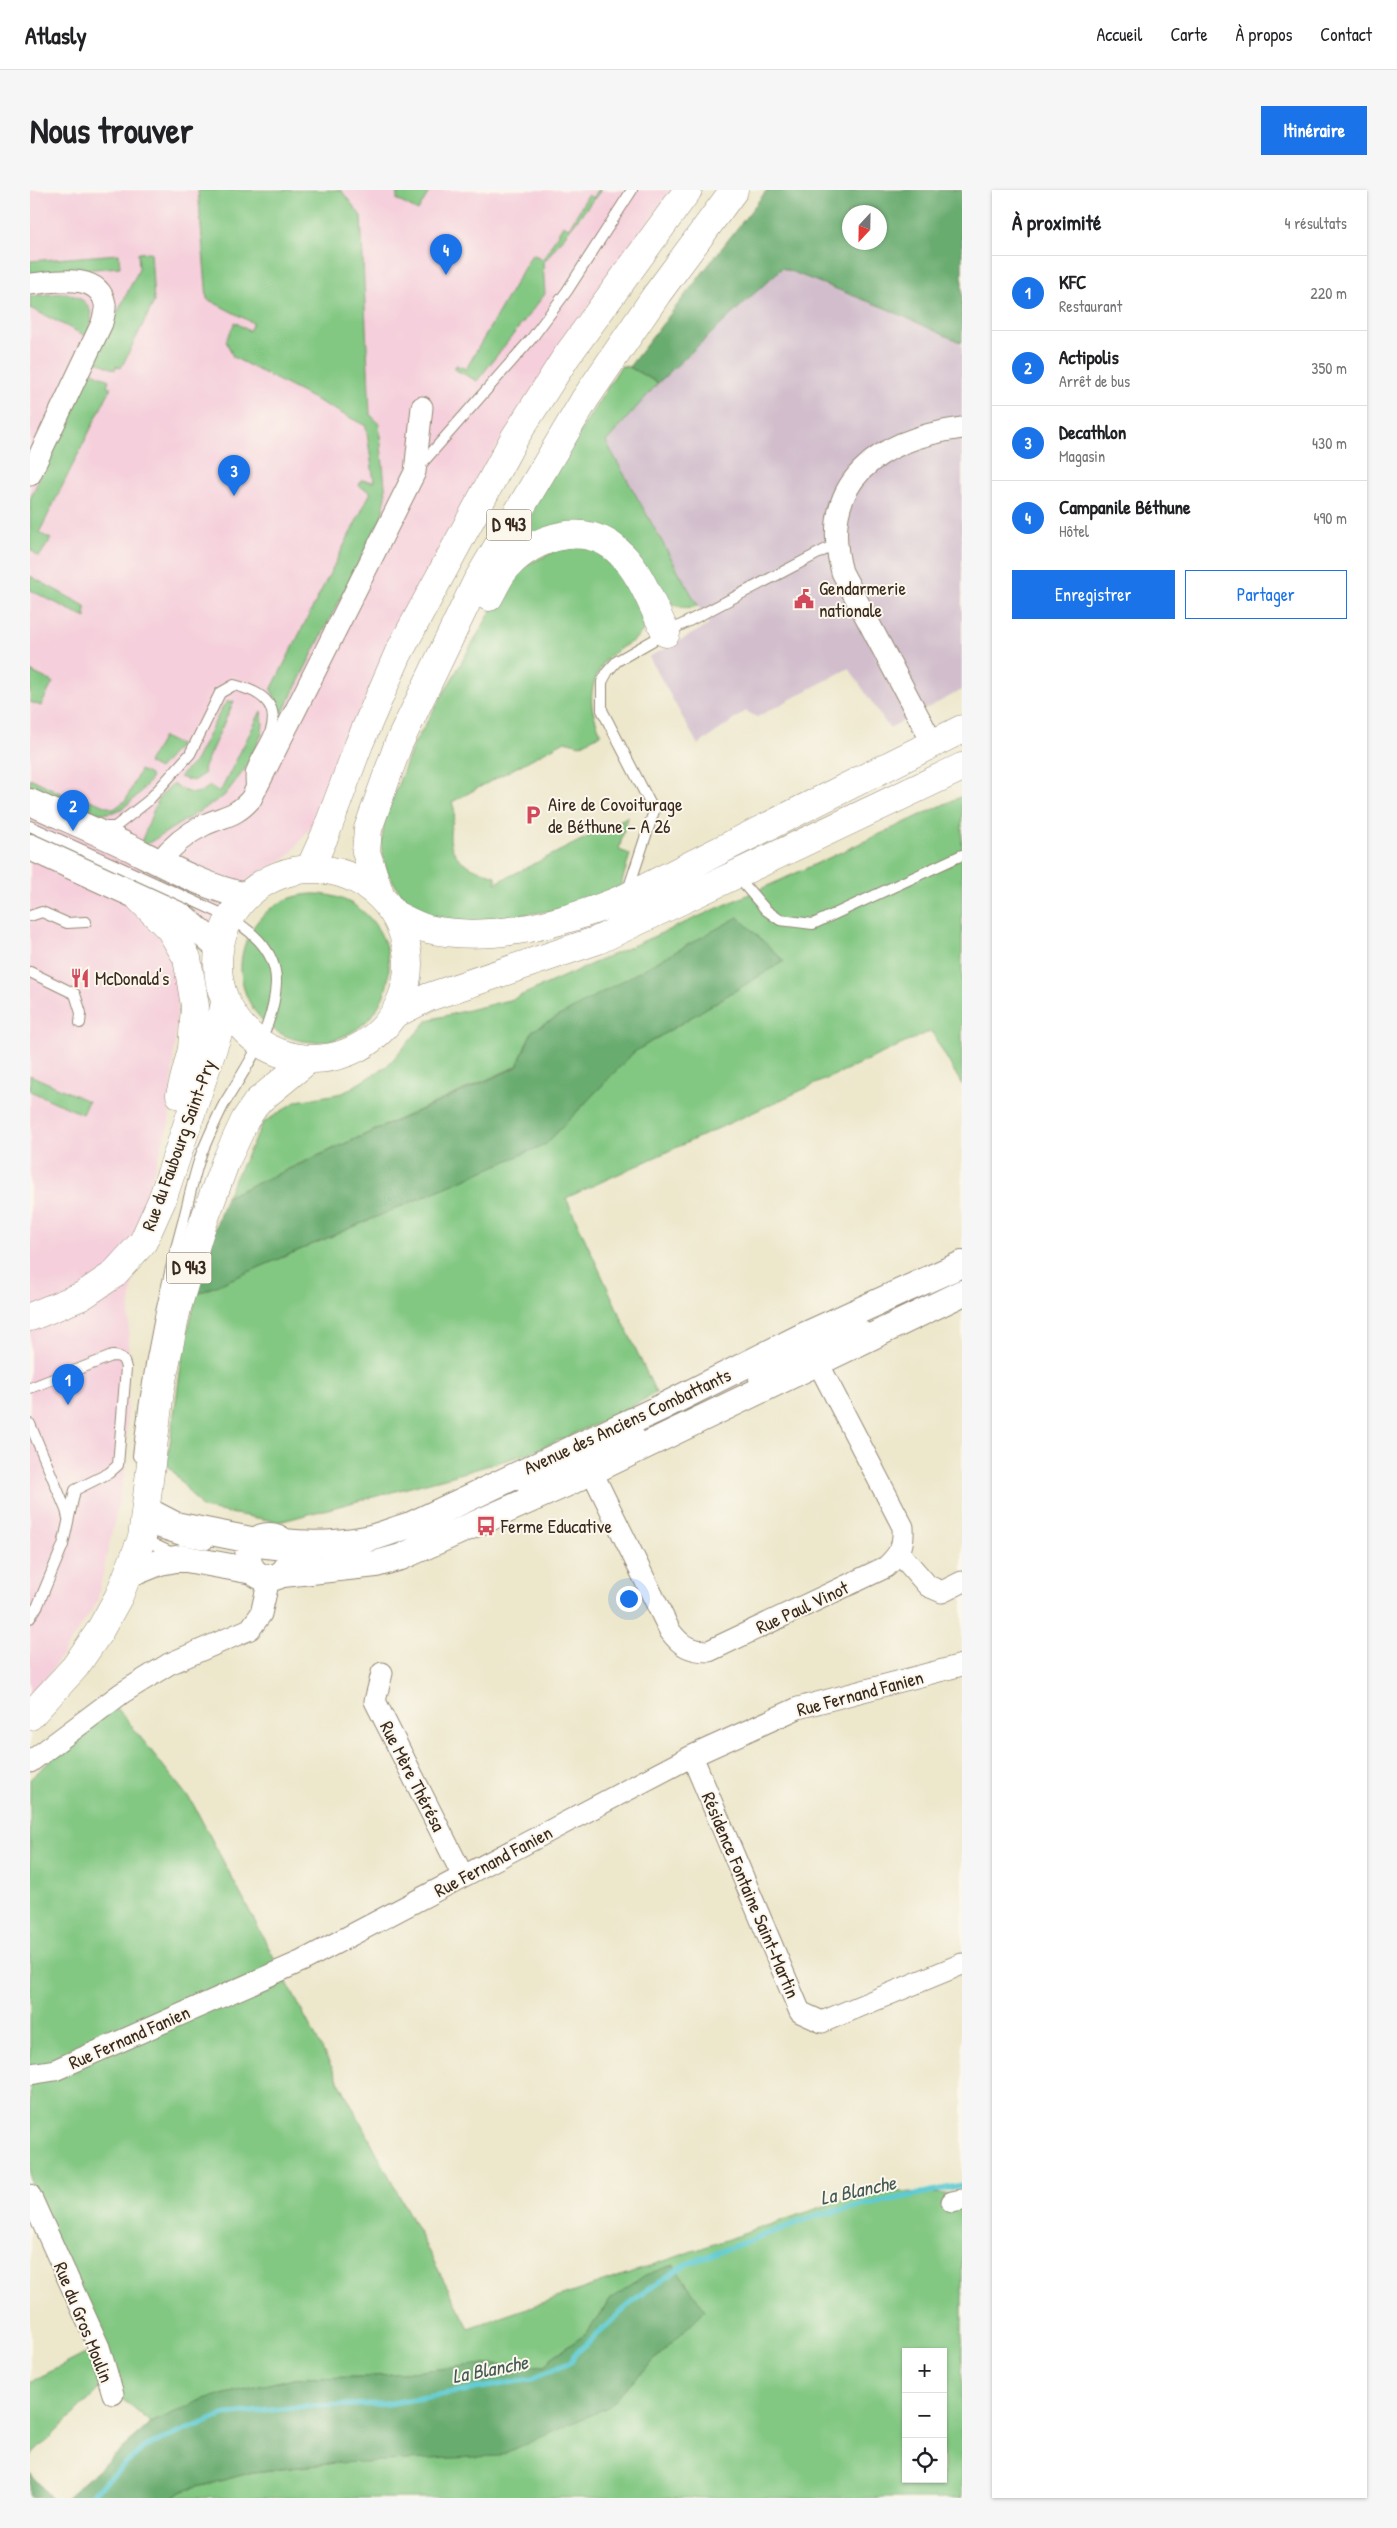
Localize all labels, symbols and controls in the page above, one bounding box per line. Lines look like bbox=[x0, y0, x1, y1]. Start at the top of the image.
text: Atlasly bbox=[25, 19, 87, 51]
text: Accueil bbox=[1096, 22, 1142, 47]
text: Carte bbox=[1170, 22, 1208, 47]
text: À propos bbox=[1236, 22, 1292, 47]
text: Contact bbox=[1320, 22, 1372, 47]
button: Itinéraire bbox=[1261, 106, 1367, 155]
text: Nous trouver bbox=[30, 107, 193, 154]
north arrow bbox=[842, 205, 887, 250]
text: À proximité bbox=[1012, 208, 1101, 237]
text: 4 résultats bbox=[1285, 212, 1347, 234]
pin: 4 bbox=[430, 234, 462, 275]
text: KFC bbox=[1059, 269, 1086, 295]
text: 1 bbox=[1025, 282, 1031, 304]
text: 220 m bbox=[1310, 282, 1347, 304]
text: Restaurant bbox=[1059, 295, 1122, 317]
text: Actipolis bbox=[1059, 344, 1119, 370]
text: 2 bbox=[1024, 357, 1032, 379]
text: 350 m bbox=[1311, 357, 1347, 379]
text: Arrêt de bus bbox=[1059, 370, 1130, 392]
text: Decathlon bbox=[1059, 419, 1126, 445]
text: 3 bbox=[1024, 432, 1032, 454]
text: 430 m bbox=[1312, 432, 1347, 454]
text: Magasin bbox=[1059, 445, 1105, 467]
pin: 3 bbox=[218, 455, 250, 496]
text: Campanile Béthune bbox=[1059, 494, 1191, 520]
text: 4 bbox=[1025, 507, 1031, 529]
text: 490 m bbox=[1313, 507, 1347, 529]
road number: D 943 bbox=[486, 510, 532, 540]
text: Hôtel bbox=[1059, 520, 1089, 542]
button: Enregistrer bbox=[1012, 570, 1175, 619]
button: Partager bbox=[1185, 570, 1347, 619]
place label: Gendarmerie nationale bbox=[819, 575, 906, 623]
public building icon: Gendarmerie nationale bbox=[793, 588, 815, 610]
pin: 2 bbox=[57, 790, 89, 831]
place label: Aire de Covoiturage de Béthune − A 26 bbox=[548, 791, 683, 839]
parking icon: Aire de Covoiturage de Béthune − A 26 bbox=[522, 804, 544, 826]
place label: McDonald's bbox=[95, 965, 169, 991]
restaurant icon: McDonald's bbox=[69, 967, 91, 989]
street label: Rue du Faubourg Saint-Pry bbox=[135, 1056, 221, 1234]
road number: D 943 bbox=[166, 1252, 212, 1284]
street label: Avenue des Anciens Combattants bbox=[519, 1362, 735, 1480]
pin: 1 bbox=[52, 1364, 84, 1405]
place label: Ferme Educative bbox=[500, 1513, 612, 1539]
bus stop icon: Ferme Educative bbox=[475, 1515, 497, 1537]
street label: Rue Paul Vinot bbox=[751, 1574, 853, 1640]
your location bbox=[616, 1586, 642, 1612]
street label: Rue Fernand Fanien bbox=[794, 1664, 926, 1722]
street label: Rue Mère Thérésa bbox=[374, 1716, 452, 1836]
street label: Résidence Fontaine Saint-Martin bbox=[696, 1788, 806, 2002]
street label: Rue Fernand Fanien bbox=[429, 1819, 557, 1903]
street label: Rue Fernand Fanien bbox=[64, 1999, 194, 2075]
water label: La Blanche bbox=[818, 2168, 899, 2211]
street label: Rue du Gros Moulin bbox=[48, 2258, 120, 2386]
water label: La Blanche bbox=[450, 2348, 531, 2389]
map controls bbox=[902, 2348, 947, 2483]
button: + bbox=[902, 2348, 947, 2393]
button: − bbox=[902, 2393, 947, 2438]
button: locate bbox=[902, 2438, 947, 2483]

